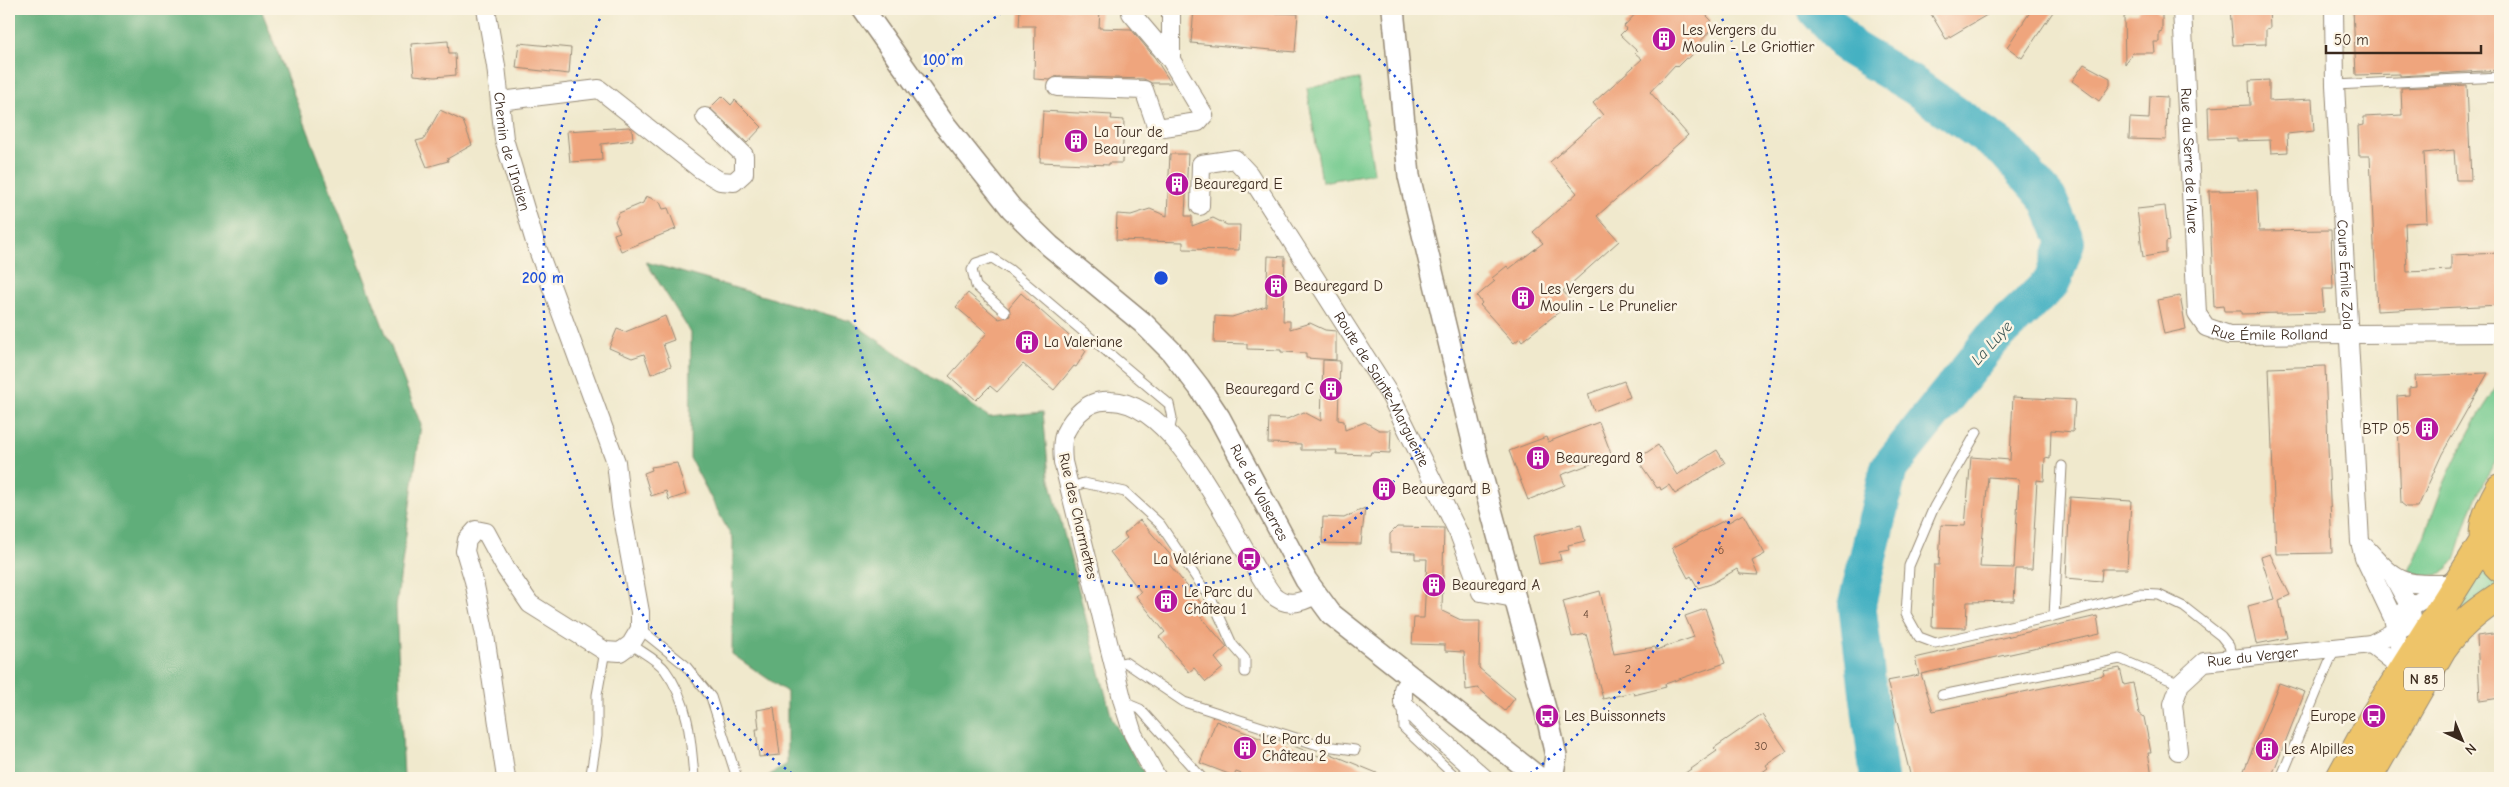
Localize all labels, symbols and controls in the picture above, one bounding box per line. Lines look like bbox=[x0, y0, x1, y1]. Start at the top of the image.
place label: Les Vergers du Moulin - Le Griottier bbox=[1682, 21, 1814, 56]
scale bar bbox=[2326, 22, 2482, 54]
building icon: Les Vergers du Moulin - Le Griottier bbox=[1651, 26, 1677, 52]
text: 50 m bbox=[2334, 31, 2369, 49]
text: 100 m bbox=[923, 51, 963, 69]
street label: Rue du Serre de l'Aure bbox=[2177, 87, 2202, 235]
street label: Chemin de l'Indien bbox=[490, 91, 534, 213]
place label: La Tour de Beauregard bbox=[1094, 123, 1169, 158]
building icon: La Tour de Beauregard bbox=[1063, 128, 1089, 154]
building icon: Beauregard E bbox=[1164, 171, 1190, 197]
place label: Beauregard E bbox=[1194, 175, 1283, 193]
street label: Cours Émile Zola bbox=[2333, 219, 2357, 330]
text: 200 m bbox=[522, 269, 564, 287]
centre of rings bbox=[1152, 269, 1170, 287]
building icon: Beauregard D bbox=[1263, 273, 1289, 299]
place label: Beauregard D bbox=[1294, 277, 1383, 295]
place label: Les Vergers du Moulin - Le Prunelier bbox=[1540, 280, 1677, 315]
building icon: Les Vergers du Moulin - Le Prunelier bbox=[1510, 285, 1536, 311]
street label: Route de Sainte-Marguerite bbox=[1330, 308, 1433, 470]
water label: La Luye bbox=[1968, 317, 2016, 369]
street label: Rue Émile Rolland bbox=[2209, 321, 2328, 344]
building icon: La Valeriane bbox=[1014, 329, 1040, 355]
place label: La Valeriane bbox=[1044, 333, 1123, 351]
building icon: Beauregard C bbox=[1318, 376, 1344, 402]
place label: Beauregard C bbox=[1225, 380, 1314, 398]
building icon: BTP 05 bbox=[2414, 416, 2440, 442]
place label: BTP 05 bbox=[2362, 420, 2410, 438]
street label: Rue de Valserres bbox=[1226, 441, 1292, 544]
building icon: Beauregard 8 bbox=[1525, 445, 1551, 471]
place label: Beauregard 8 bbox=[1556, 449, 1643, 467]
street label: Rue des Charmettes bbox=[1055, 451, 1101, 581]
building icon: Beauregard B bbox=[1371, 476, 1397, 502]
place label: Beauregard B bbox=[1402, 480, 1491, 498]
house number: 6 bbox=[1718, 543, 1724, 557]
bus stop icon: La Valériane bbox=[1236, 546, 1262, 572]
place label: La Valériane bbox=[1153, 550, 1232, 568]
building icon: Beauregard A bbox=[1421, 572, 1447, 598]
place label: Beauregard A bbox=[1452, 576, 1541, 594]
place label: Le Parc du Château 1 bbox=[1184, 583, 1253, 618]
building icon: Le Parc du Château 1 bbox=[1153, 588, 1179, 614]
house number: 4 bbox=[1583, 607, 1589, 621]
street label: Rue du Verger bbox=[2206, 643, 2299, 671]
house number: 2 bbox=[1625, 662, 1631, 676]
road number: N 85 bbox=[2404, 668, 2444, 691]
bus stop icon: Les Buissonnets bbox=[1534, 703, 1560, 729]
bus stop icon: Europe bbox=[2361, 703, 2387, 729]
place label: Les Buissonnets bbox=[1564, 707, 1665, 725]
place label: Europe bbox=[2310, 707, 2356, 725]
north arrow bbox=[2436, 714, 2486, 764]
place label: Le Parc du Château 2 bbox=[1262, 730, 1331, 765]
building icon: Le Parc du Château 2 bbox=[1232, 735, 1258, 761]
building icon: Les Alpilles bbox=[2254, 736, 2280, 762]
house number: 30 bbox=[1754, 739, 1768, 753]
place label: Les Alpilles bbox=[2284, 740, 2354, 758]
text: N bbox=[2461, 740, 2480, 758]

